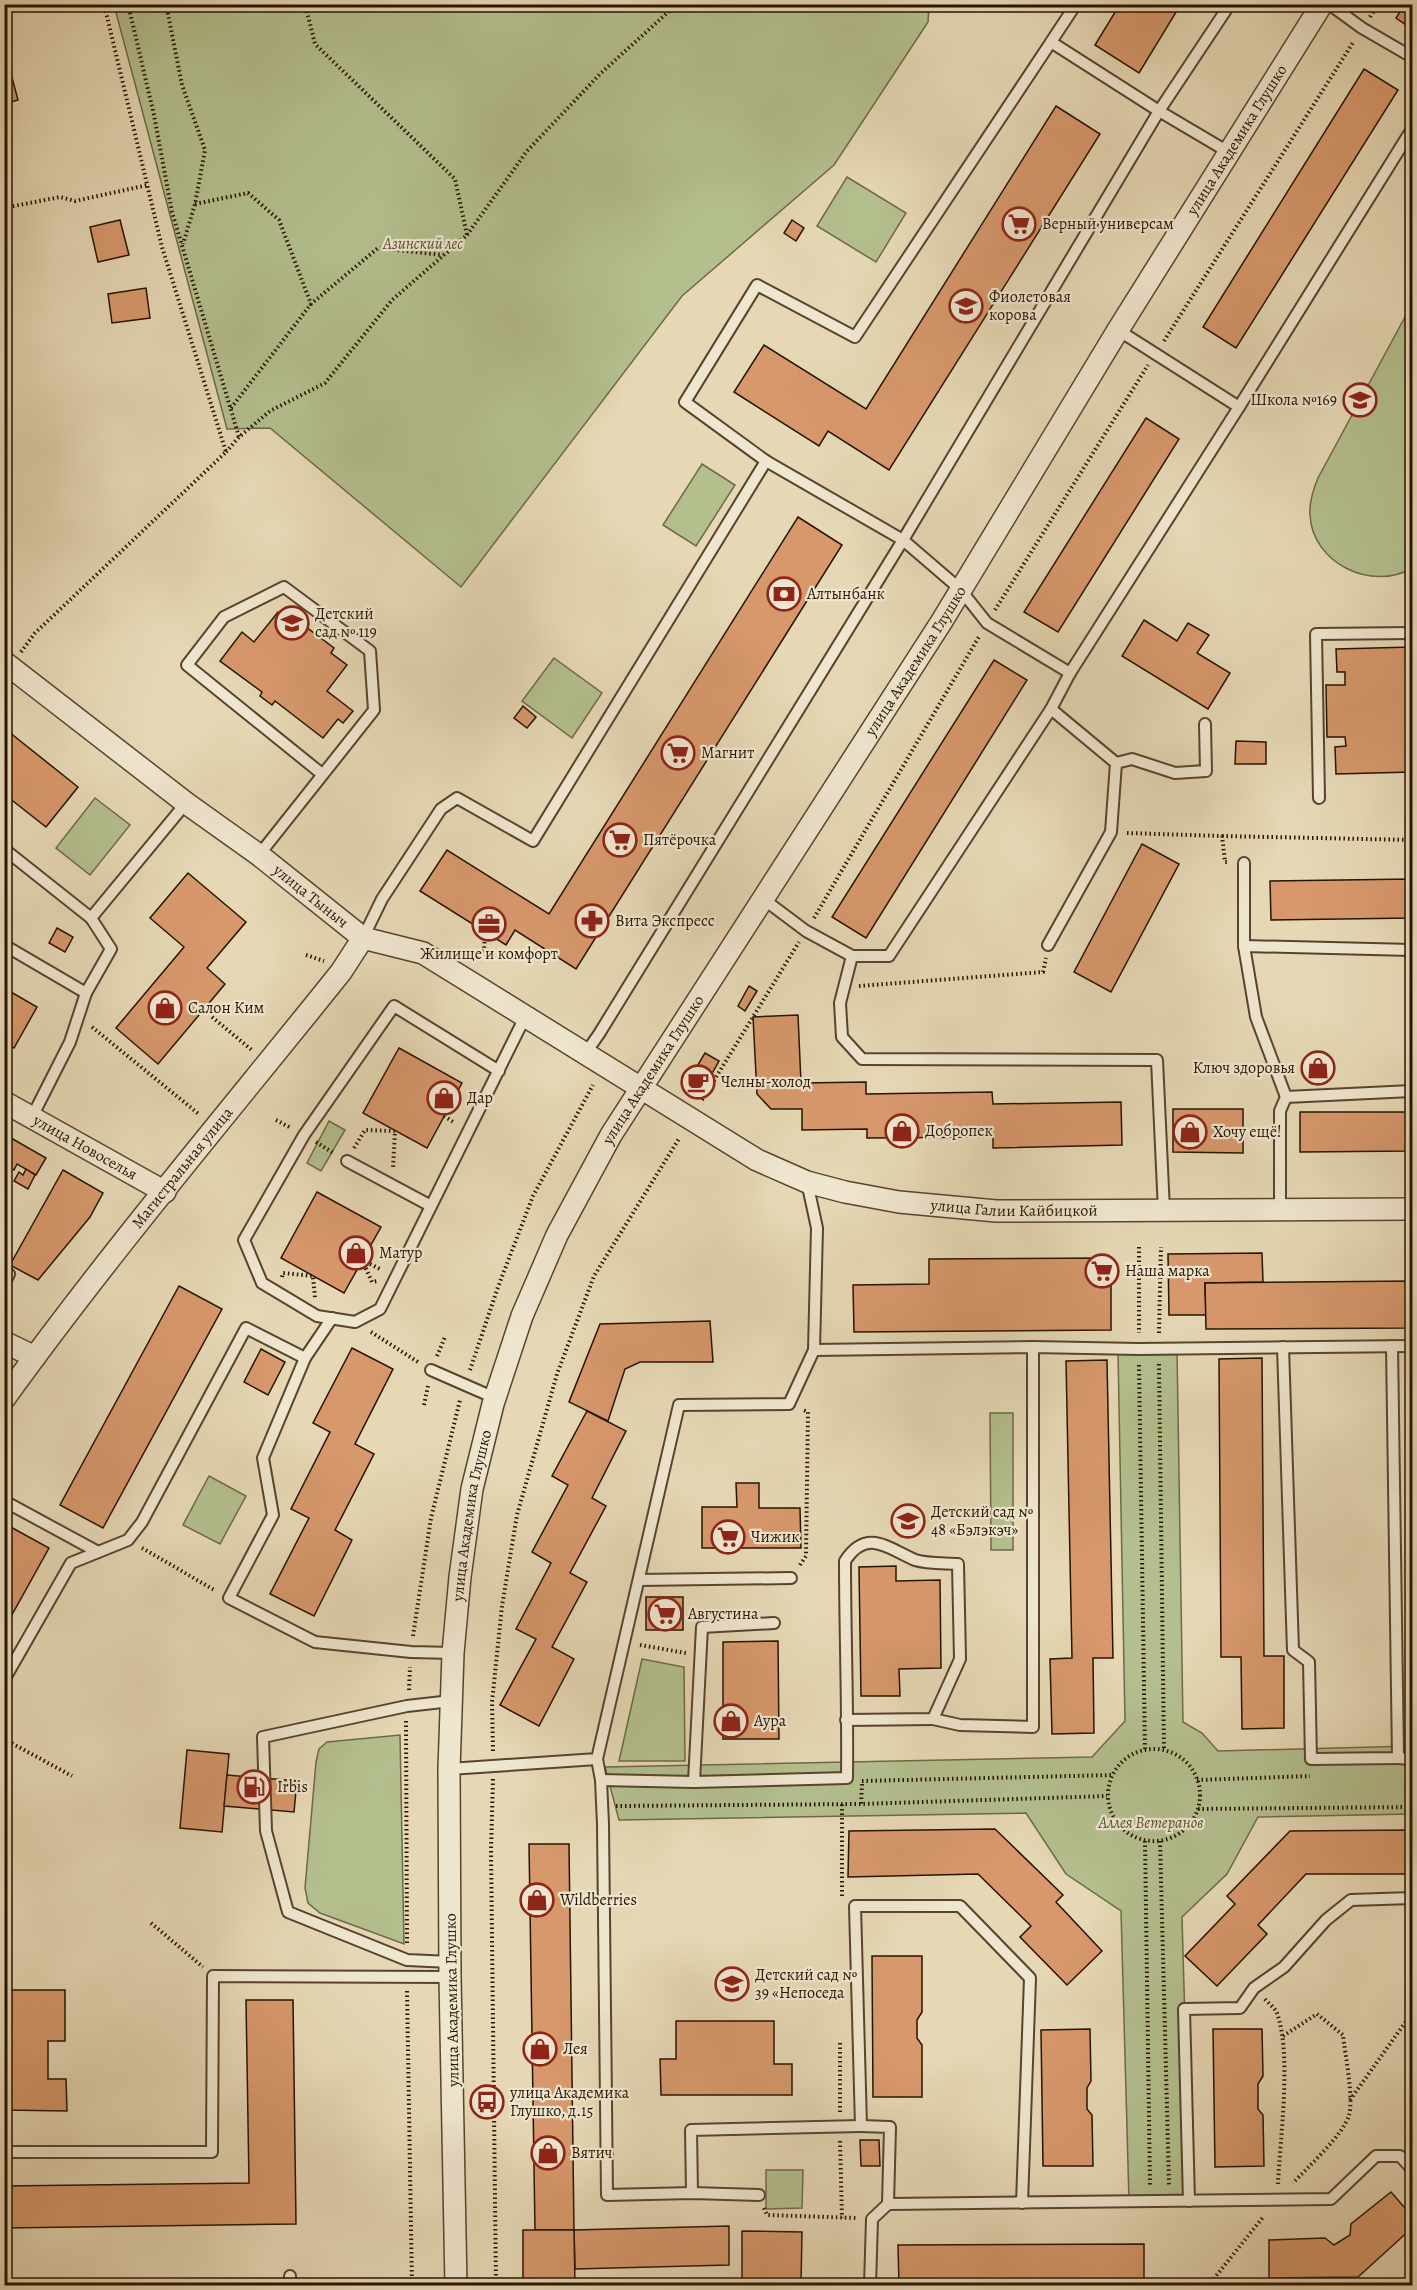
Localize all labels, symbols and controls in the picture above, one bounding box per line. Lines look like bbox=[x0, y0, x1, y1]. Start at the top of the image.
street label: улица Академика Глушко bbox=[1181, 60, 1292, 220]
supermarket icon: Верный универсам bbox=[1001, 206, 1037, 242]
place label: Верный универсам bbox=[1042, 213, 1174, 235]
park label: Азинский лес bbox=[382, 233, 463, 255]
place label: Фиолетовая корова bbox=[989, 286, 1071, 326]
school or university icon: Фиолетовая корова bbox=[948, 288, 984, 324]
school or university icon: Школа №169 bbox=[1342, 382, 1378, 418]
place label: Школа №169 bbox=[1250, 389, 1337, 411]
bank icon: Алтынбанк bbox=[766, 576, 802, 612]
street label: улица Академика Глушко bbox=[859, 582, 972, 741]
place label: Алтынбанк bbox=[806, 583, 885, 605]
place label: Детский сад № 119 bbox=[315, 603, 377, 643]
school or university icon: Детский сад № 119 bbox=[274, 605, 310, 641]
supermarket icon: Магнит bbox=[660, 735, 696, 771]
place label: Магнит bbox=[701, 742, 754, 764]
supermarket icon: Пятёрочка bbox=[602, 822, 638, 858]
place label: Пятёрочка bbox=[643, 829, 717, 851]
street label: улица Тыныч bbox=[268, 859, 353, 933]
pharmacy icon: Вита Экспресс bbox=[574, 903, 610, 939]
office icon: Жилище и комфорт bbox=[471, 906, 507, 942]
place label: Вита Экспресс bbox=[615, 910, 715, 932]
place label: Жилище и комфорт bbox=[420, 943, 558, 965]
shop icon: Салон Ким bbox=[147, 990, 183, 1026]
street label: улица Академика Глушко bbox=[596, 991, 709, 1149]
place label: Салон Ким bbox=[188, 997, 265, 1019]
shop icon: Ключ здоровья bbox=[1300, 1050, 1336, 1086]
place label: Ключ здоровья bbox=[1193, 1057, 1295, 1079]
cafe icon: Челны-холод bbox=[680, 1064, 716, 1100]
place label: Челны-холод bbox=[721, 1071, 811, 1093]
shop icon: Дар bbox=[426, 1080, 462, 1116]
place label: Дар bbox=[467, 1087, 493, 1109]
street label: Магистральная улица bbox=[127, 1102, 239, 1233]
street label: улица Новоселья bbox=[28, 1109, 142, 1185]
shop icon: Добропек bbox=[884, 1113, 920, 1149]
shop icon: Хочу ещё! bbox=[1172, 1114, 1208, 1150]
place label: Добропек bbox=[925, 1120, 993, 1142]
place label: Хочу ещё! bbox=[1213, 1121, 1282, 1143]
street label: улица Галии Кайбицкой bbox=[929, 1194, 1098, 1222]
shop icon: Матур bbox=[338, 1235, 374, 1271]
place label: Матур bbox=[379, 1242, 423, 1264]
supermarket icon: Наша марка bbox=[1084, 1253, 1120, 1289]
place label: Наша марка bbox=[1125, 1260, 1210, 1282]
street label: улица Академика Глушко bbox=[447, 1428, 497, 1603]
place label: Детский сад № 48 «Бэлэкэч» bbox=[931, 1501, 1033, 1541]
school or university icon: Детский сад № 48 «Бэлэкэч» bbox=[890, 1503, 926, 1539]
supermarket icon: Чижик bbox=[710, 1519, 746, 1555]
place label: Чижик bbox=[751, 1526, 800, 1548]
supermarket icon: Августина bbox=[647, 1596, 683, 1632]
place label: Августина bbox=[687, 1603, 759, 1625]
shop icon: Аура bbox=[713, 1703, 749, 1739]
place label: Аура bbox=[753, 1710, 787, 1732]
fuel station icon: Irbis bbox=[236, 1769, 272, 1805]
place label: Irbis bbox=[277, 1776, 308, 1798]
park label: Аллея Ветеранов bbox=[1098, 1812, 1203, 1834]
shop icon: Wildberries bbox=[519, 1882, 555, 1918]
place label: Wildberries bbox=[559, 1889, 637, 1911]
street label: улица Академика Глушко bbox=[439, 1913, 465, 2088]
place label: Детский сад № 39 «Непоседа bbox=[755, 1964, 857, 2004]
school or university icon: Детский сад № 39 «Непоседа bbox=[714, 1966, 750, 2002]
shop icon: Лея bbox=[522, 2031, 558, 2067]
place label: Лея bbox=[563, 2038, 588, 2060]
place label: улица Академика Глушко, д.15 bbox=[509, 2082, 630, 2122]
bus stop icon: улица Академика Глушко, д.15 bbox=[469, 2084, 505, 2120]
shop icon: Вятич bbox=[530, 2135, 566, 2171]
place label: Вятич bbox=[571, 2142, 612, 2164]

